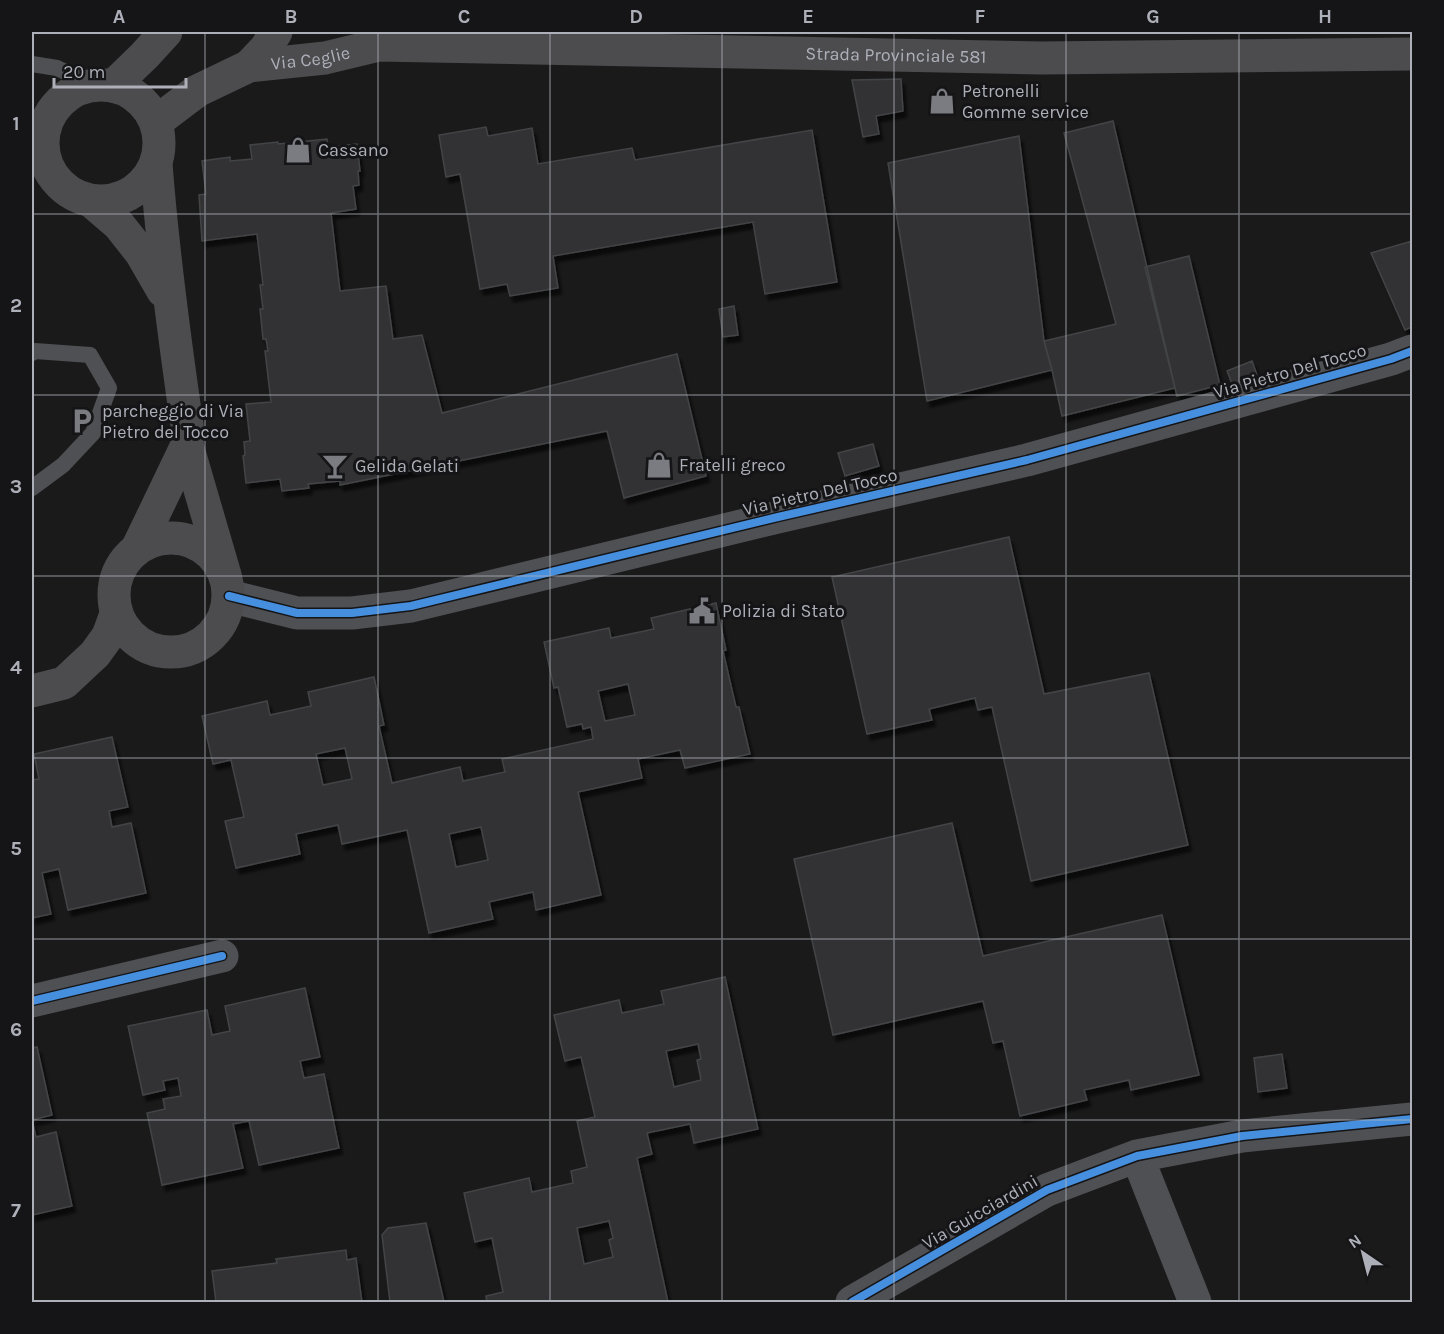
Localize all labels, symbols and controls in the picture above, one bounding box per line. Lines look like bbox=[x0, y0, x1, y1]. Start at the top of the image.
text: A bbox=[113, 5, 126, 28]
text: B bbox=[285, 5, 297, 28]
text: C bbox=[458, 5, 470, 28]
text: D bbox=[629, 5, 643, 28]
text: E bbox=[802, 5, 814, 28]
text: F bbox=[975, 5, 986, 28]
text: G bbox=[1146, 5, 1160, 28]
text: H bbox=[1318, 5, 1332, 28]
street label: Via Ceglie bbox=[270, 41, 352, 75]
street label: Strada Provinciale 581 bbox=[805, 42, 987, 68]
scale bar bbox=[54, 51, 186, 89]
text: 20 m bbox=[63, 61, 105, 83]
place label: Petronelli Gomme service bbox=[962, 80, 1089, 123]
shop icon: Petronelli Gomme service bbox=[927, 86, 957, 116]
text: 1 bbox=[12, 112, 20, 135]
shop icon: Cassano bbox=[283, 135, 313, 165]
place label: Cassano bbox=[318, 139, 388, 161]
text: 2 bbox=[10, 294, 22, 317]
street label: Via Pietro Del Tocco bbox=[1211, 339, 1369, 403]
place label: parcheggio di Via Pietro del Tocco bbox=[102, 400, 244, 443]
parking icon: parcheggio di Via Pietro del Tocco bbox=[67, 406, 97, 436]
shop icon: Fratelli greco bbox=[644, 450, 674, 480]
bar icon: Gelida Gelati bbox=[320, 451, 350, 481]
place label: Fratelli greco bbox=[679, 454, 786, 476]
place label: Gelida Gelati bbox=[355, 455, 459, 477]
street label: Via Pietro Del Tocco bbox=[741, 464, 899, 520]
text: 3 bbox=[10, 475, 22, 498]
public building icon: Polizia di Stato bbox=[687, 596, 717, 626]
place label: Polizia di Stato bbox=[722, 600, 845, 622]
text: 4 bbox=[10, 656, 22, 679]
text: 5 bbox=[10, 837, 22, 860]
text: 6 bbox=[10, 1018, 22, 1041]
street label: Via Guicciardini bbox=[918, 1170, 1042, 1254]
text: 7 bbox=[11, 1199, 21, 1222]
north arrow bbox=[1333, 1223, 1393, 1283]
text: N bbox=[1345, 1230, 1365, 1252]

